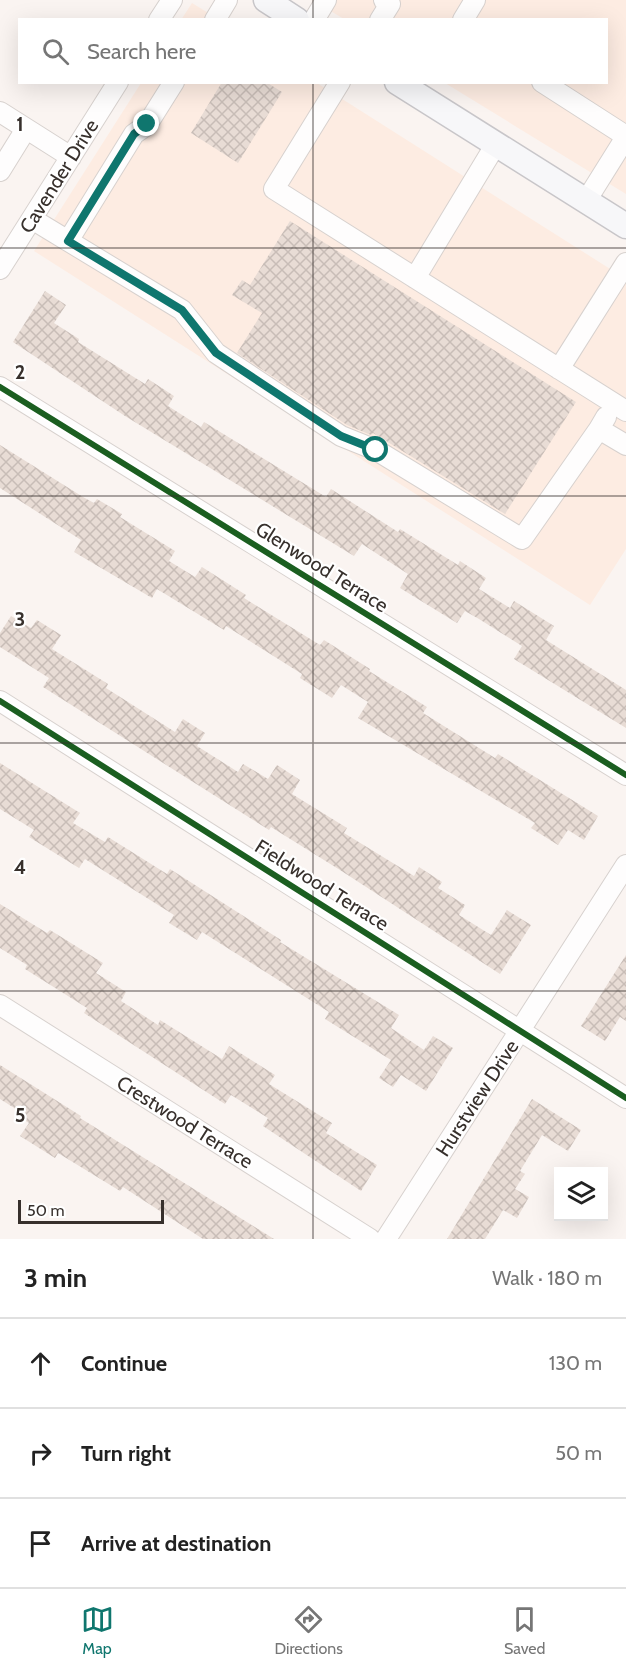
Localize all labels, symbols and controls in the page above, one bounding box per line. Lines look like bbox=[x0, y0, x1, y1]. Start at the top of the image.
search box bbox=[18, 18, 608, 84]
icon: search bbox=[39, 35, 72, 68]
text: Search here bbox=[87, 38, 196, 65]
route end bbox=[133, 110, 159, 136]
text: 1 bbox=[16, 112, 24, 136]
street label: Cavender Drive bbox=[14, 115, 104, 237]
text: 2 bbox=[15, 360, 25, 384]
route start bbox=[362, 436, 388, 462]
street label: Glenwood Terrace bbox=[251, 517, 393, 617]
text: 3 bbox=[15, 607, 25, 631]
street label: Fieldwood Terrace bbox=[251, 834, 393, 936]
text: 4 bbox=[14, 855, 26, 879]
street label: Hurstview Drive bbox=[430, 1035, 524, 1161]
street label: Crestwood Terrace bbox=[112, 1070, 258, 1174]
text: 5 bbox=[15, 1103, 25, 1127]
map controls bbox=[554, 1167, 608, 1221]
button: layers bbox=[554, 1167, 608, 1221]
scale bar bbox=[18, 1197, 164, 1224]
text: 50 m bbox=[27, 1201, 64, 1220]
text: 3 min bbox=[24, 1262, 87, 1294]
text: Walk · 180 m bbox=[492, 1266, 602, 1290]
icon: ahead bbox=[24, 1347, 57, 1380]
text: Continue bbox=[81, 1350, 167, 1377]
text: 130 m bbox=[549, 1351, 602, 1375]
icon: right bbox=[24, 1437, 57, 1470]
text: Turn right bbox=[81, 1440, 171, 1467]
text: 50 m bbox=[555, 1441, 602, 1465]
icon: arrive bbox=[24, 1527, 57, 1560]
text: Arrive at destination bbox=[81, 1530, 271, 1557]
tab: Map bbox=[81, 1603, 114, 1658]
tab: Directions bbox=[275, 1603, 343, 1658]
tab: Saved bbox=[504, 1603, 545, 1658]

